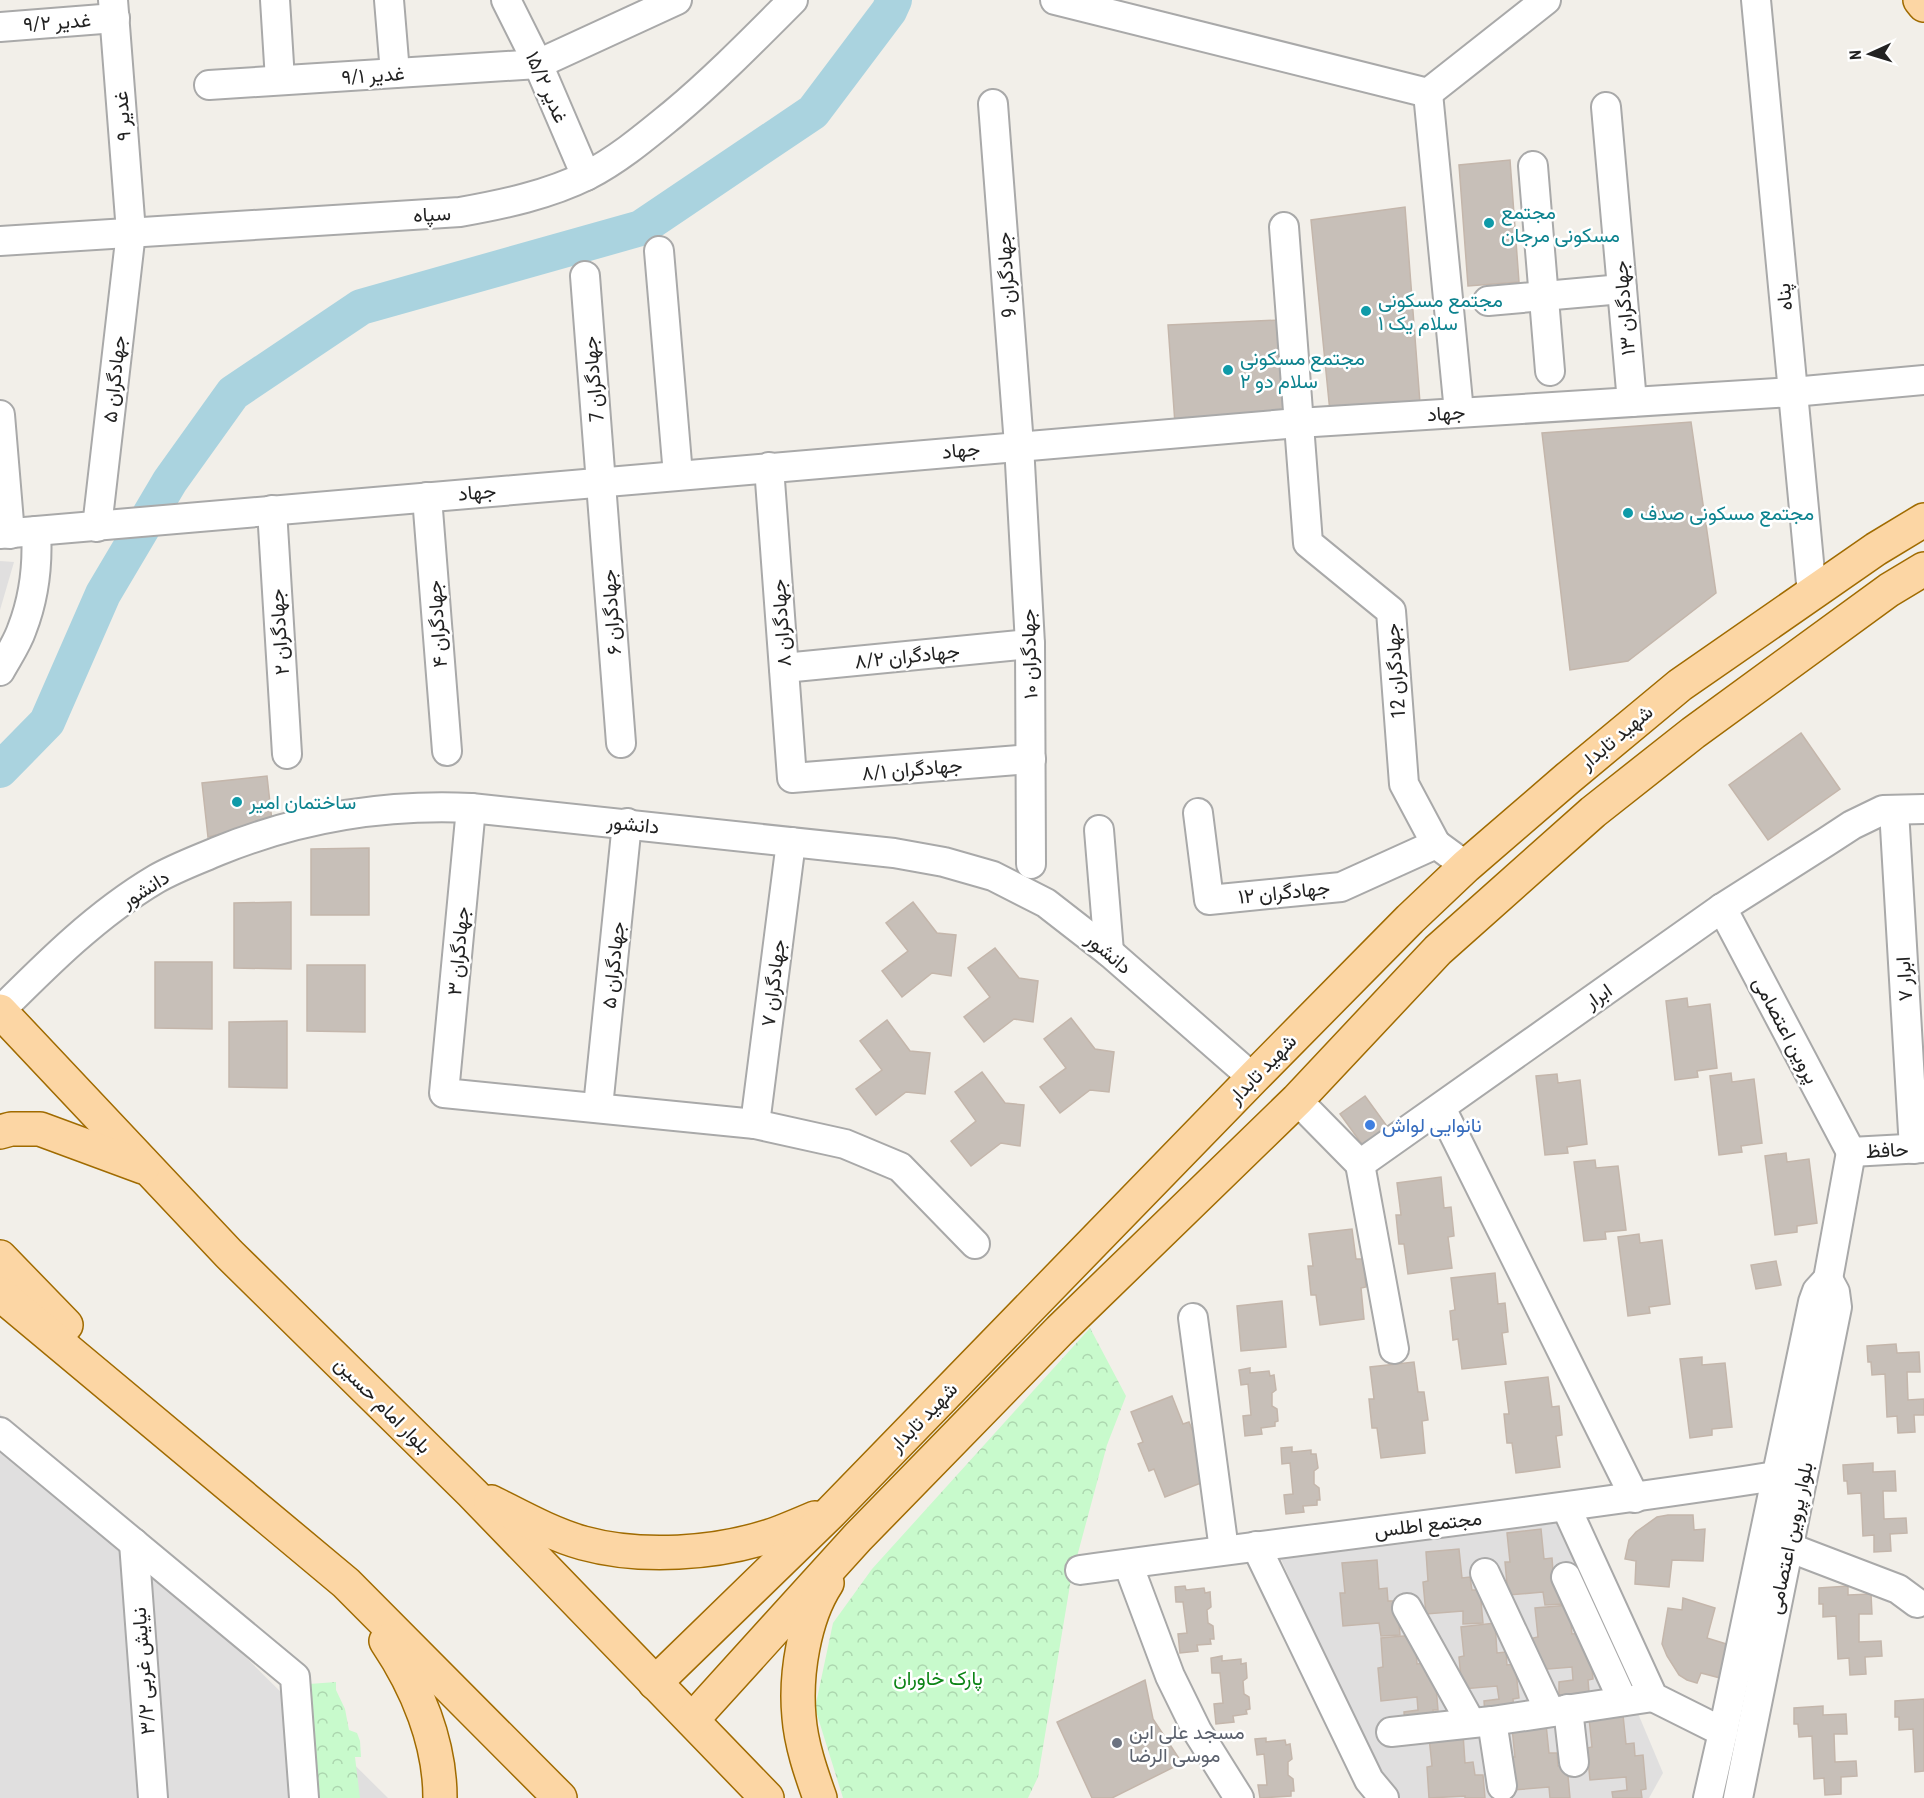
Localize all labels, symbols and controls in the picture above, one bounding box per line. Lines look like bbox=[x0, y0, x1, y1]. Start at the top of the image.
street label: غدیر ۹/۲ bbox=[22, 8, 92, 37]
north arrow bbox=[1840, 24, 1900, 84]
street label: غدیر ۱۵/۲ bbox=[520, 48, 573, 127]
text: N bbox=[1846, 49, 1865, 61]
street label: غدیر ۹/۱ bbox=[341, 61, 405, 90]
street label: غدیر ۹ bbox=[108, 90, 137, 142]
place label: مجتمع مسکونی مرجان bbox=[1501, 200, 1620, 248]
street label: سپاه bbox=[413, 201, 451, 229]
marker: مجتمع مسکونی مرجان bbox=[1482, 216, 1496, 230]
street label: جهادگران 9 bbox=[991, 231, 1022, 319]
street label: جهادگران ۱۳ bbox=[1608, 260, 1641, 356]
street label: پناه bbox=[1771, 282, 1799, 312]
place label: مجتمع مسکونی سلام یک ۱ bbox=[1378, 288, 1503, 336]
marker: مجتمع مسکونی سلام یک ۱ bbox=[1359, 304, 1373, 318]
street label: جهادگران ۵ bbox=[97, 334, 132, 424]
street label: جهادگران 7 bbox=[577, 335, 610, 423]
place label: مجتمع مسکونی سلام دو ۲ bbox=[1240, 346, 1365, 394]
marker: مجتمع مسکونی سلام دو ۲ bbox=[1221, 363, 1235, 377]
street label: جهاد bbox=[1426, 400, 1466, 427]
street label: جهاد bbox=[941, 436, 981, 465]
street label: جهاد bbox=[457, 478, 497, 507]
place label: مجتمع مسکونی صدف bbox=[1640, 501, 1814, 527]
marker: مجتمع مسکونی صدف bbox=[1621, 506, 1635, 520]
street label: جهادگران ۶ bbox=[596, 568, 627, 656]
street label: جهادگران ۸ bbox=[766, 578, 797, 668]
street label: جهادگران ۴ bbox=[422, 580, 453, 668]
street label: جهادگران ۲ bbox=[264, 588, 295, 676]
street label: جهادگران ۱۰ bbox=[1015, 608, 1044, 699]
street label: جهادگران 12 bbox=[1380, 622, 1411, 720]
street label: جهادگران ۸/۲ bbox=[853, 639, 961, 674]
street label: شهید تابدار bbox=[1574, 699, 1658, 776]
street label: جهادگران ۸/۱ bbox=[861, 753, 963, 786]
place label: ساختمان امیر bbox=[248, 790, 356, 815]
marker: ساختمان امیر bbox=[230, 795, 244, 809]
street label: دانشور bbox=[605, 809, 660, 840]
street label: دانشور bbox=[116, 865, 174, 914]
street label: جهادگران ۱۲ bbox=[1237, 875, 1331, 910]
street label: جهادگران ۳ bbox=[442, 906, 475, 997]
street label: جهادگران ۵ bbox=[596, 920, 631, 1010]
street label: دانشور bbox=[1080, 926, 1137, 980]
street label: جهادگران ۷ bbox=[756, 938, 791, 1028]
street label: ابرار ۷ bbox=[1891, 956, 1918, 1002]
street label: پروین اعتصامی bbox=[1746, 972, 1824, 1089]
street label: ابرار bbox=[1579, 978, 1617, 1015]
street label: شهید تابدار bbox=[1222, 1029, 1302, 1110]
place label: نانوایی لواش bbox=[1382, 1113, 1482, 1138]
marker: نانوایی لواش bbox=[1363, 1118, 1377, 1132]
street label: حافظ bbox=[1865, 1137, 1909, 1163]
street label: بلوار امام حسین bbox=[329, 1352, 436, 1459]
street label: شهید تابدار bbox=[883, 1377, 963, 1458]
street label: بلوار پروین اعتصامی bbox=[1762, 1460, 1820, 1617]
street label: مجتمع اطلس bbox=[1373, 1505, 1483, 1544]
street label: نیایش غربی ۳/۲ bbox=[127, 1606, 160, 1736]
park label: پارک خاوران bbox=[893, 1666, 983, 1692]
place label: مسجد علی ابن موسی الرضا bbox=[1129, 1720, 1245, 1768]
marker: مسجد علی ابن موسی الرضا bbox=[1110, 1736, 1124, 1750]

